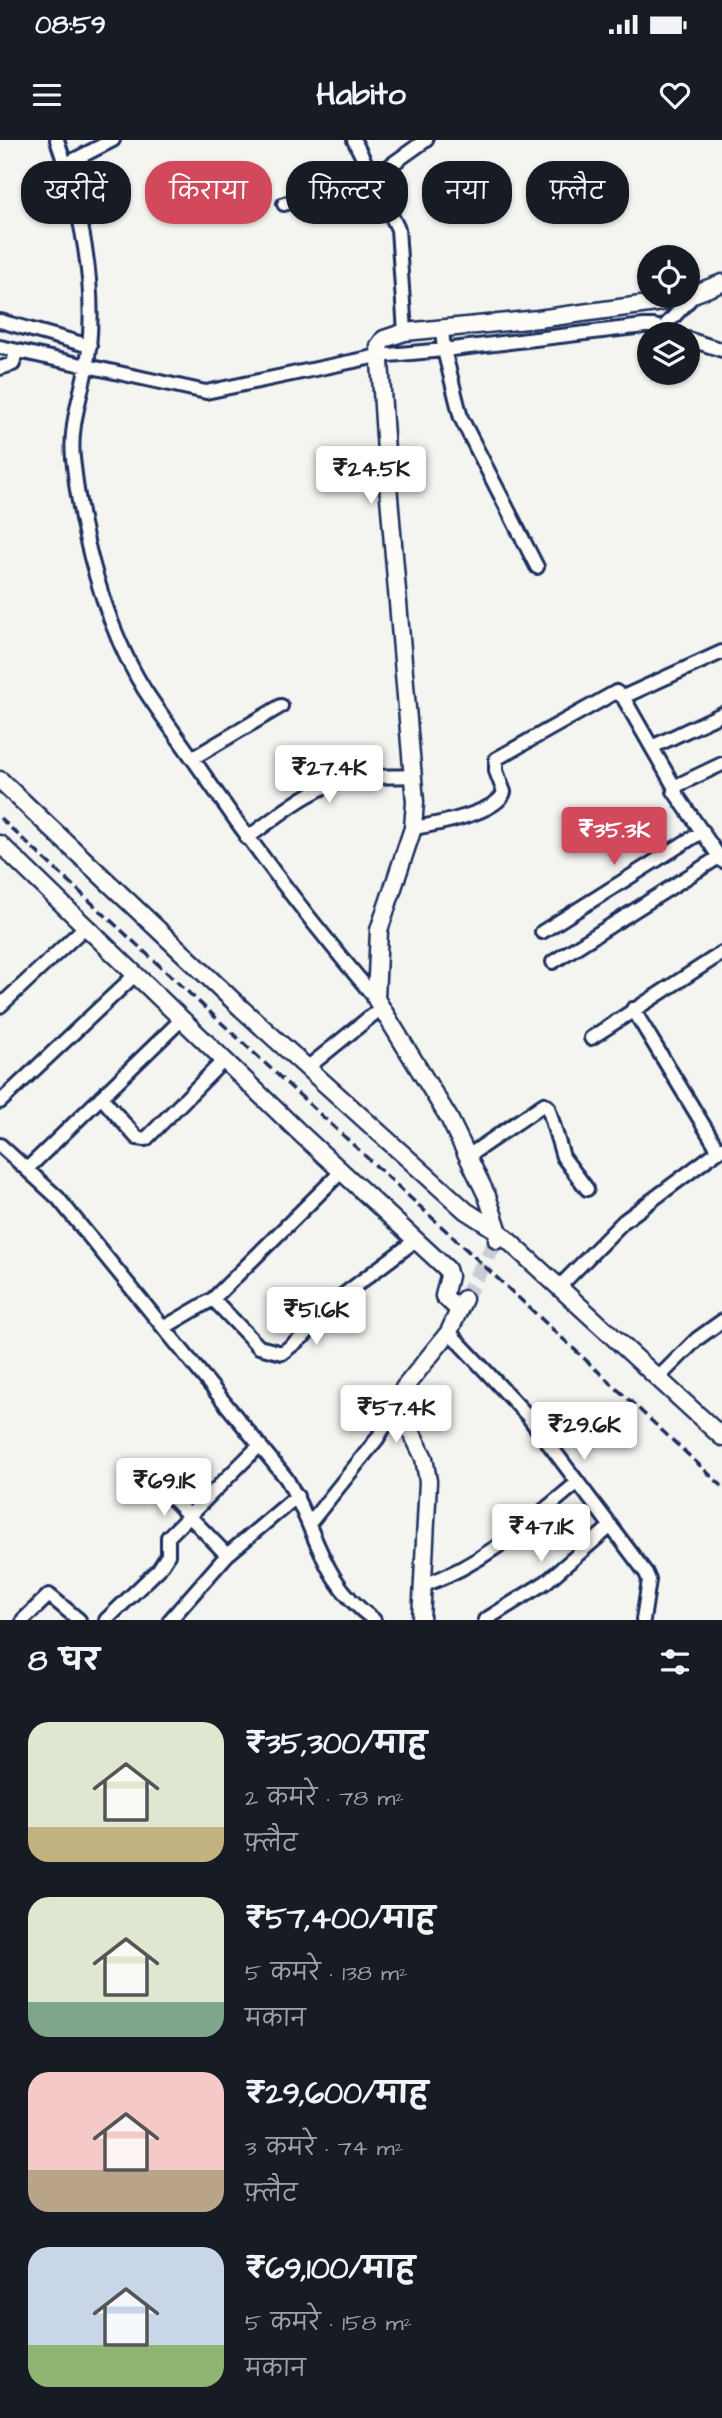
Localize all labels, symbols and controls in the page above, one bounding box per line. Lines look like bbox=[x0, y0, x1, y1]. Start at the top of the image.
text: 08:59 bbox=[35, 7, 106, 43]
text: Habito bbox=[316, 72, 406, 117]
icon: menu bbox=[28, 76, 66, 114]
icon: heart bbox=[656, 76, 694, 114]
chip: खरीदें bbox=[21, 161, 131, 224]
chip: किराया bbox=[145, 161, 272, 224]
chip: फ़िल्टर bbox=[286, 161, 408, 224]
chip: नया bbox=[422, 161, 512, 224]
chip: फ़्लैट bbox=[526, 161, 629, 224]
map controls bbox=[637, 245, 700, 385]
button: locate bbox=[637, 245, 700, 308]
button: layers bbox=[637, 322, 700, 385]
pin: ₹24.5K bbox=[314, 446, 428, 506]
text: ₹24.5K bbox=[332, 453, 410, 485]
pin: ₹27.4K bbox=[272, 746, 386, 805]
text: ₹27.4K bbox=[291, 752, 367, 784]
pin: ₹35.3K bbox=[557, 808, 671, 867]
text: ₹35.3K bbox=[578, 814, 650, 846]
pin: ₹51.6K bbox=[259, 1288, 373, 1347]
text: ₹51.6K bbox=[283, 1294, 349, 1326]
pin: ₹57.4K bbox=[339, 1386, 453, 1445]
text: ₹57.4K bbox=[356, 1392, 436, 1424]
pin: ₹29.6K bbox=[527, 1402, 641, 1462]
text: ₹29.6K bbox=[547, 1409, 621, 1441]
pin: ₹69.1K bbox=[107, 1458, 221, 1518]
text: ₹69.1K bbox=[132, 1465, 196, 1497]
pin: ₹47.1K bbox=[484, 1504, 598, 1564]
text: ₹47.1K bbox=[508, 1511, 574, 1543]
text: 8 घर bbox=[28, 1640, 99, 1682]
icon: filters bbox=[656, 1643, 694, 1681]
text: ₹35,300/माह bbox=[245, 1723, 427, 1765]
icon: home bbox=[84, 1750, 168, 1834]
text: 2 कमरे · 78 m² bbox=[245, 1782, 404, 1814]
text: फ़्लैट bbox=[245, 1828, 297, 1860]
text: ₹57,400/माह bbox=[245, 1898, 435, 1940]
icon: home bbox=[84, 1925, 168, 2009]
text: 5 कमरे · 138 m² bbox=[245, 1957, 408, 1989]
text: मकान bbox=[245, 2003, 306, 2035]
text: ₹29,600/माह bbox=[245, 2073, 428, 2115]
icon: home bbox=[84, 2100, 168, 2184]
text: 3 कमरे · 74 m² bbox=[245, 2132, 403, 2164]
text: फ़्लैट bbox=[245, 2178, 297, 2210]
text: ₹69,100/माह bbox=[245, 2248, 415, 2290]
icon: home bbox=[84, 2275, 168, 2359]
text: 5 कमरे · 158 m² bbox=[245, 2307, 412, 2339]
text: मकान bbox=[245, 2353, 306, 2385]

